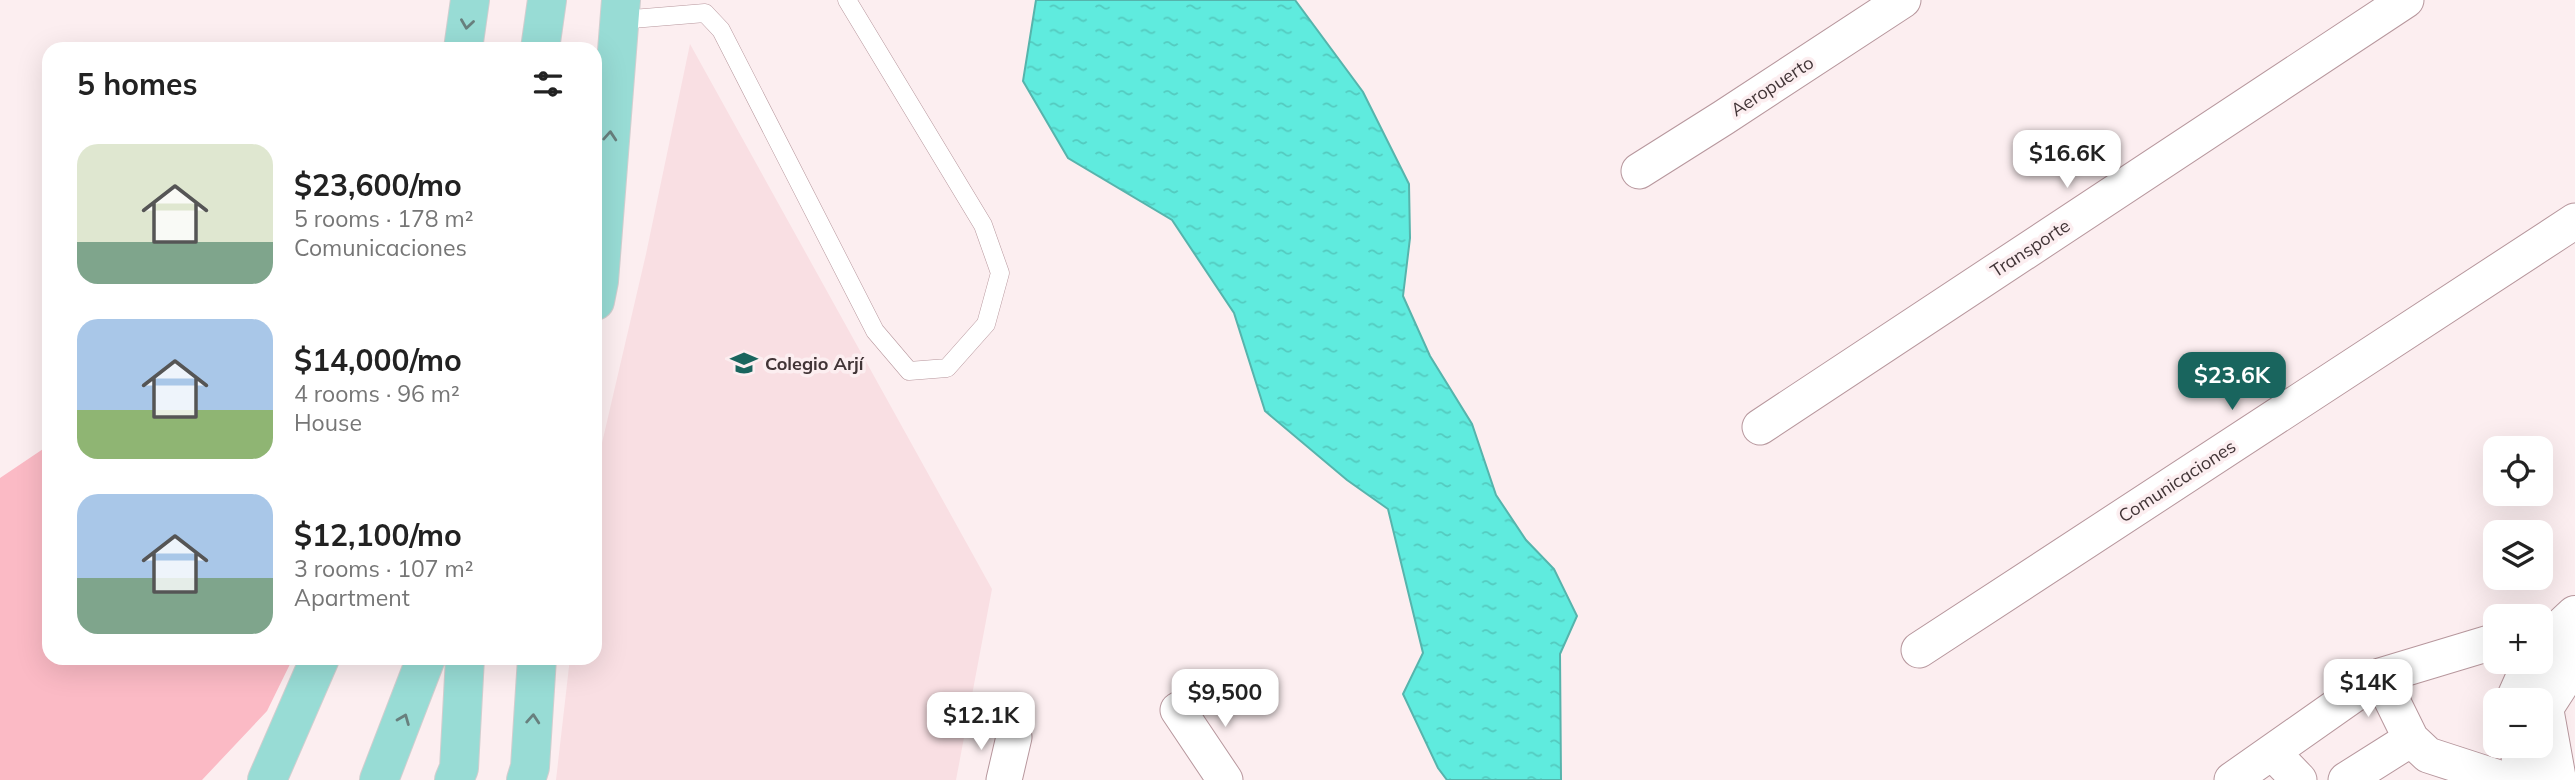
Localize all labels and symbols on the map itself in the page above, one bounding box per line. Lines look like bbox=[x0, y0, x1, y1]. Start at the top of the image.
one-way arrow bbox=[459, 19, 474, 30]
street label: Aeropuerto bbox=[1726, 51, 1818, 121]
one-way arrow bbox=[603, 130, 618, 141]
pin: $16.6K bbox=[2010, 130, 2124, 190]
street label: Transporte bbox=[1986, 214, 2074, 282]
school or university icon: Colegio Arjí bbox=[729, 348, 759, 378]
place label: Colegio Arjí bbox=[765, 352, 865, 375]
pin: $23.6K bbox=[2175, 352, 2289, 412]
street label: Comunicaciones bbox=[2114, 434, 2240, 528]
pin: $14K bbox=[2327, 660, 2409, 719]
pin: $9,500 bbox=[1168, 670, 1282, 729]
pin: $12.1K bbox=[924, 692, 1038, 752]
one-way arrow bbox=[525, 713, 540, 724]
one-way arrow bbox=[396, 714, 410, 727]

